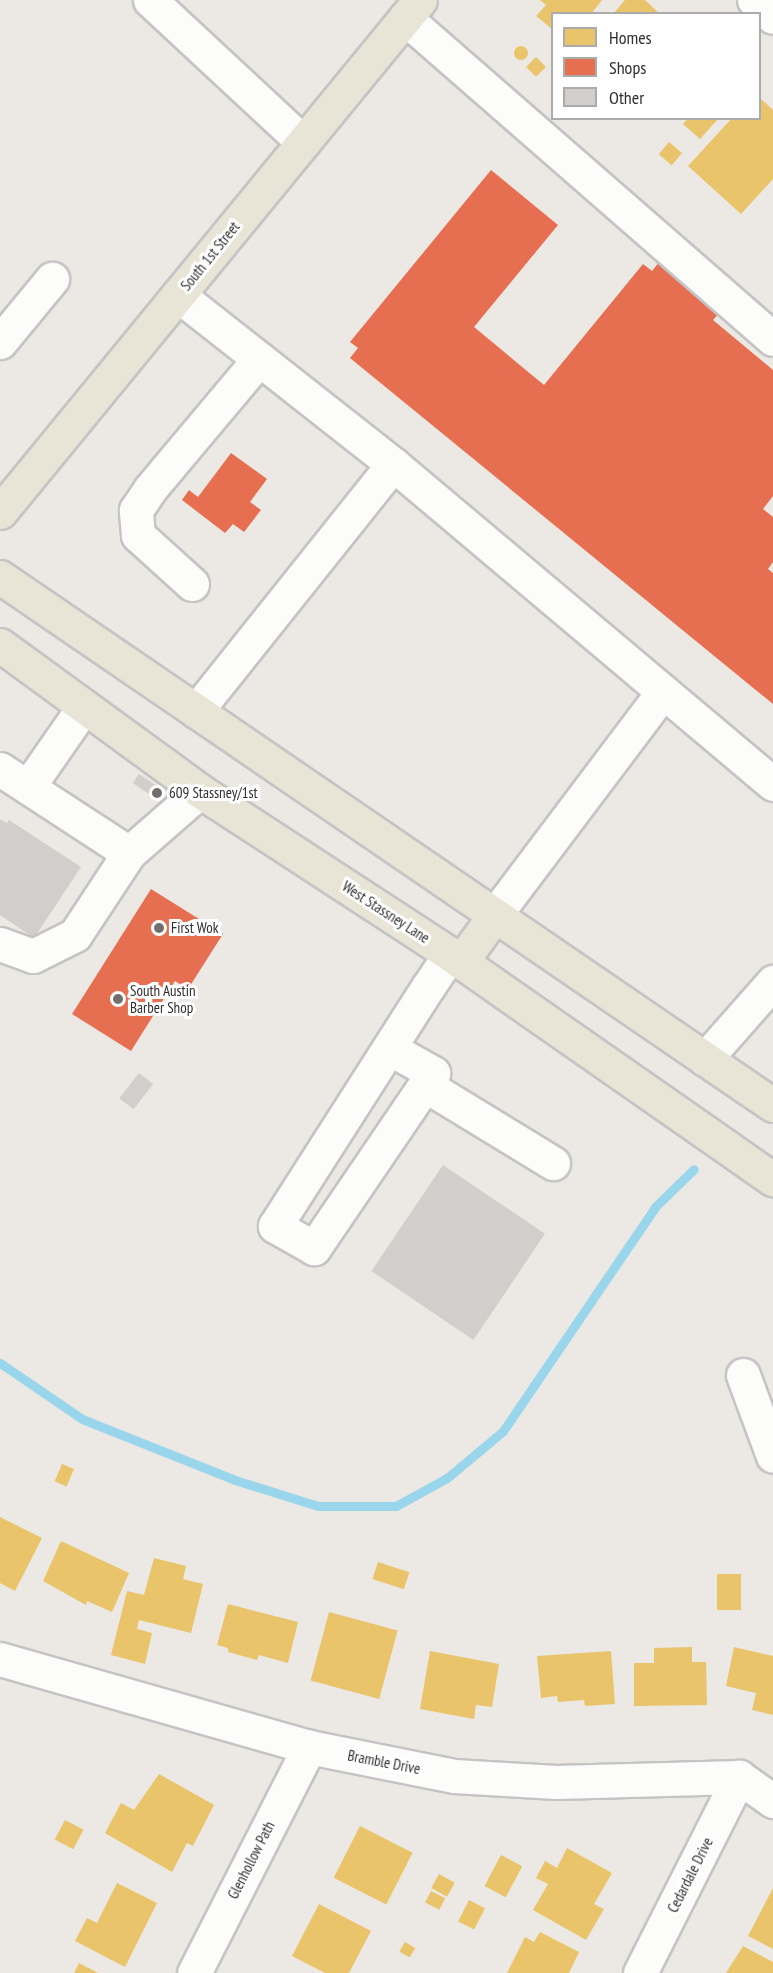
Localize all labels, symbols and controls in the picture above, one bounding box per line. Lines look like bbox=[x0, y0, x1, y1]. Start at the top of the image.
legend bbox=[551, 12, 761, 120]
text: Homes bbox=[609, 26, 652, 49]
text: Shops bbox=[609, 56, 646, 79]
text: Other bbox=[609, 86, 644, 109]
street label: South 1st Street bbox=[177, 218, 243, 294]
place label: 609 Stassney/1st bbox=[169, 784, 258, 802]
marker: 609 Stassney/1st bbox=[150, 786, 164, 800]
street label: West Stassney Lane bbox=[339, 877, 433, 947]
place label: First Wok bbox=[171, 919, 219, 937]
marker: First Wok bbox=[152, 921, 166, 935]
place label: South Austin Barber Shop bbox=[130, 981, 196, 1016]
marker: South Austin Barber Shop bbox=[111, 992, 125, 1006]
street label: Bramble Drive bbox=[346, 1746, 422, 1778]
street label: Glenhollow Path bbox=[224, 1818, 278, 1902]
street label: Cedardale Drive bbox=[663, 1834, 717, 1916]

